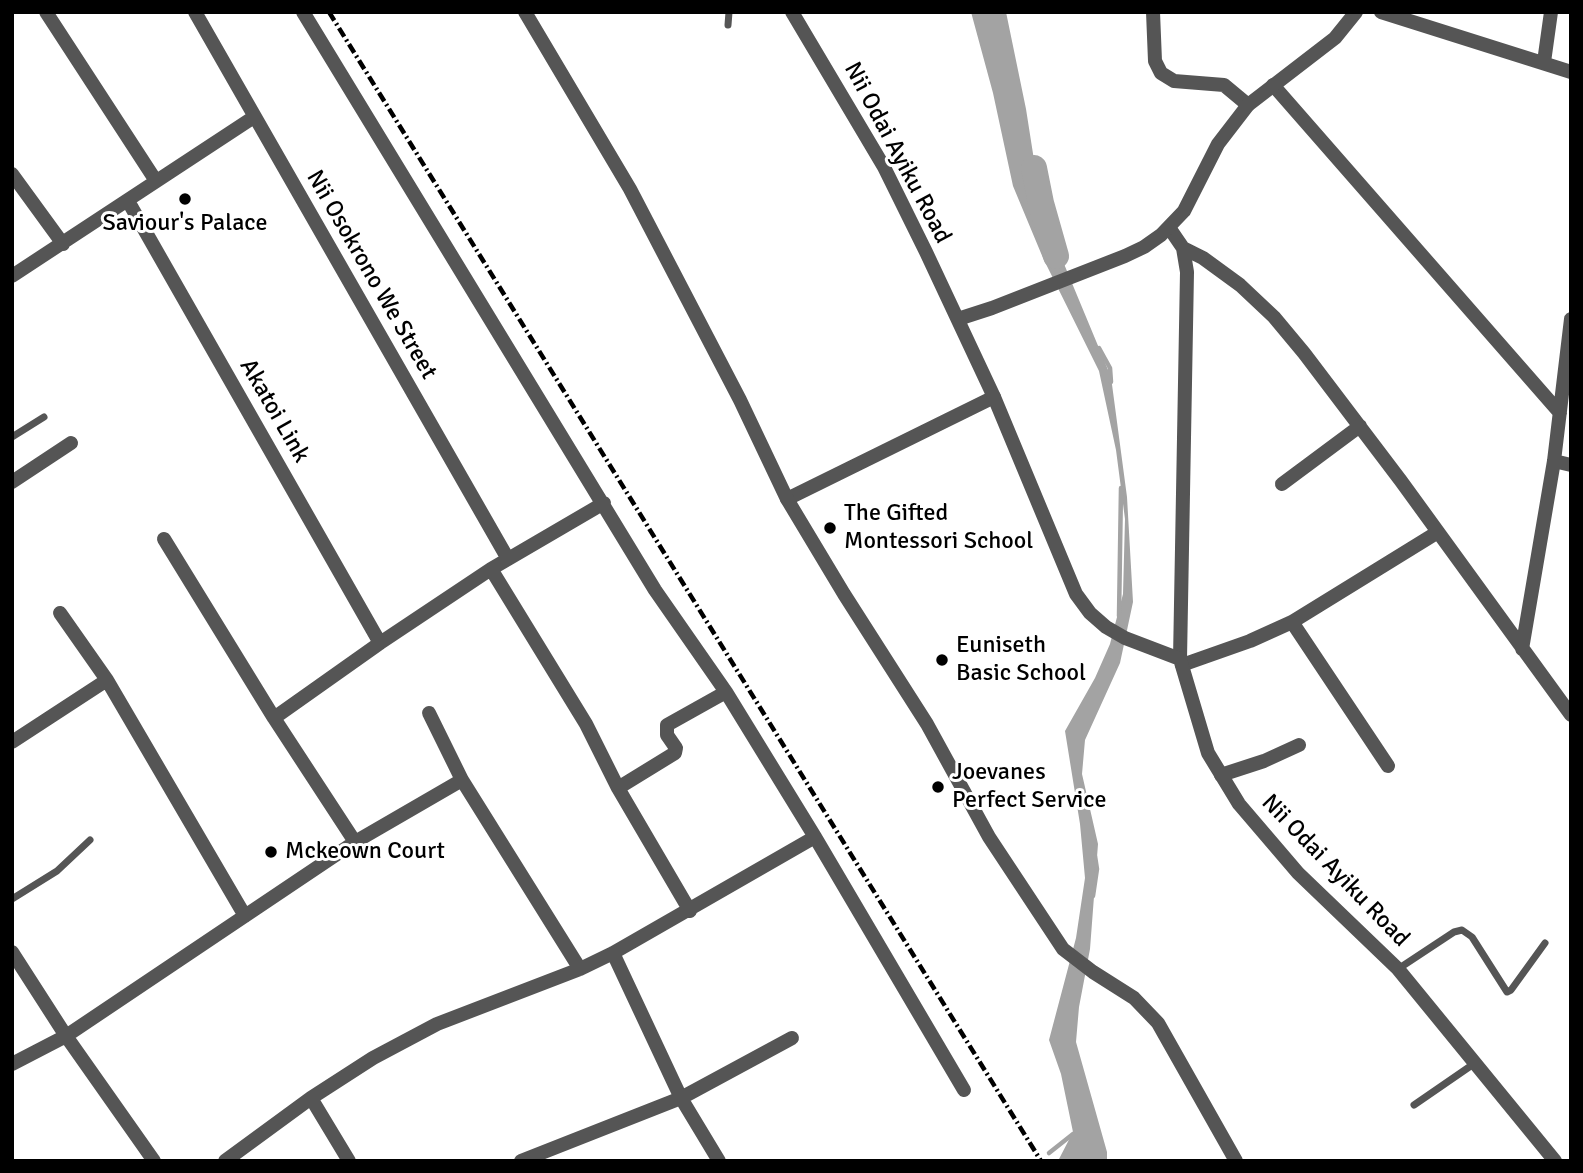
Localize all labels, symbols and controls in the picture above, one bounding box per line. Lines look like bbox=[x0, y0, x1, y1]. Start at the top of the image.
street label: Nii Odai Ayiku Road bbox=[837, 58, 957, 248]
street label: Nii Osokrono We Street bbox=[299, 165, 443, 385]
marker: Saviour's Palace bbox=[177, 191, 193, 207]
place label: Saviour's Palace bbox=[103, 210, 267, 238]
street label: Akatoi Link bbox=[233, 354, 315, 468]
place label: The Gifted Montessori School bbox=[844, 500, 1033, 556]
marker: The Gifted Montessori School bbox=[822, 520, 838, 536]
place label: Euniseth Basic School bbox=[956, 632, 1086, 688]
marker: Euniseth Basic School bbox=[934, 652, 950, 668]
place label: Joevanes Perfect Service bbox=[952, 759, 1107, 815]
marker: Joevanes Perfect Service bbox=[930, 779, 946, 795]
street label: Nii Odai Ayiku Road bbox=[1255, 789, 1415, 953]
place label: Mckeown Court bbox=[285, 838, 445, 866]
marker: Mckeown Court bbox=[263, 844, 279, 860]

